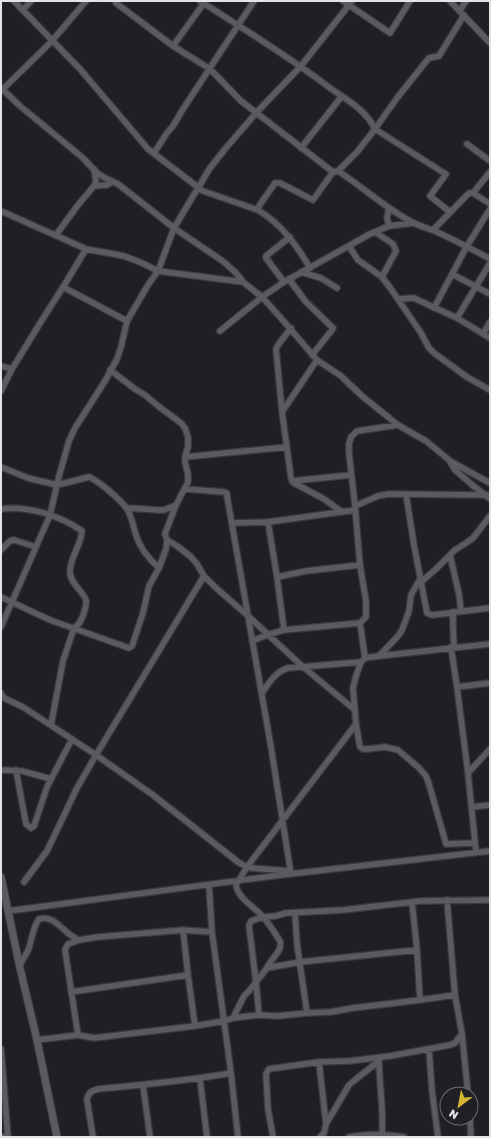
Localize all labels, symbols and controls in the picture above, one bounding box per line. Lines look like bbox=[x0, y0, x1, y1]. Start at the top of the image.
north arrow bbox=[439, 1086, 479, 1126]
text: N bbox=[446, 1107, 460, 1123]

